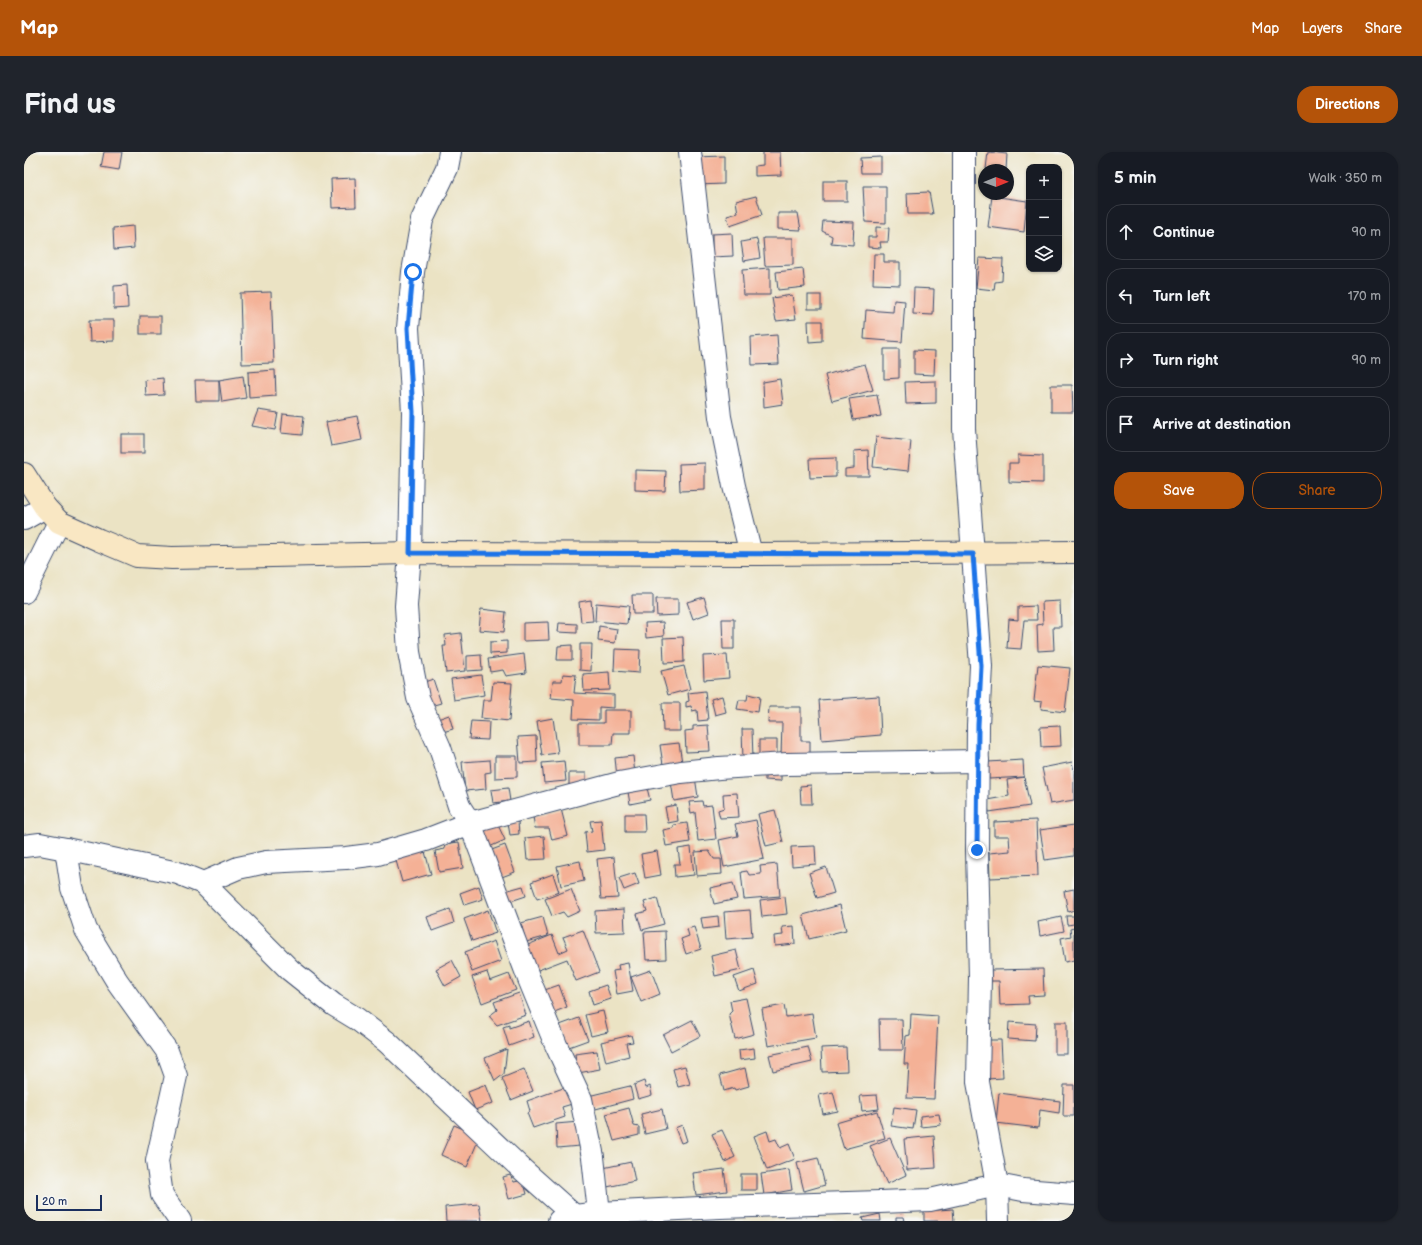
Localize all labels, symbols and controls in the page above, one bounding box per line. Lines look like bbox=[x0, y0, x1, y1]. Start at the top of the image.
text: Map bbox=[20, 17, 58, 40]
text: Map bbox=[1251, 20, 1279, 37]
text: Layers bbox=[1301, 20, 1343, 37]
text: Share bbox=[1365, 20, 1402, 37]
button: Directions bbox=[1297, 86, 1398, 123]
text: Find us bbox=[24, 88, 116, 121]
north arrow bbox=[978, 164, 1014, 200]
map controls bbox=[1026, 164, 1062, 272]
button: + bbox=[1026, 164, 1062, 200]
text: 5 min bbox=[1114, 168, 1157, 188]
text: Walk · 350 m bbox=[1308, 170, 1382, 186]
button: − bbox=[1026, 200, 1062, 236]
icon: ahead bbox=[1115, 221, 1137, 243]
text: Continue bbox=[1153, 223, 1215, 242]
text: 90 m bbox=[1352, 224, 1381, 240]
button: layers bbox=[1026, 236, 1062, 272]
route start bbox=[404, 263, 422, 281]
icon: left bbox=[1115, 285, 1137, 307]
text: Turn left bbox=[1153, 287, 1210, 306]
text: 170 m bbox=[1348, 288, 1381, 304]
icon: right bbox=[1115, 349, 1137, 371]
text: Turn right bbox=[1153, 351, 1218, 370]
text: 90 m bbox=[1352, 352, 1381, 368]
icon: arrive bbox=[1115, 413, 1137, 435]
text: Arrive at destination bbox=[1153, 415, 1291, 434]
button: Save bbox=[1114, 472, 1244, 509]
button: Share bbox=[1252, 472, 1382, 509]
route end bbox=[968, 841, 986, 859]
scale bar bbox=[36, 1193, 102, 1212]
text: 20 m bbox=[42, 1195, 67, 1208]

